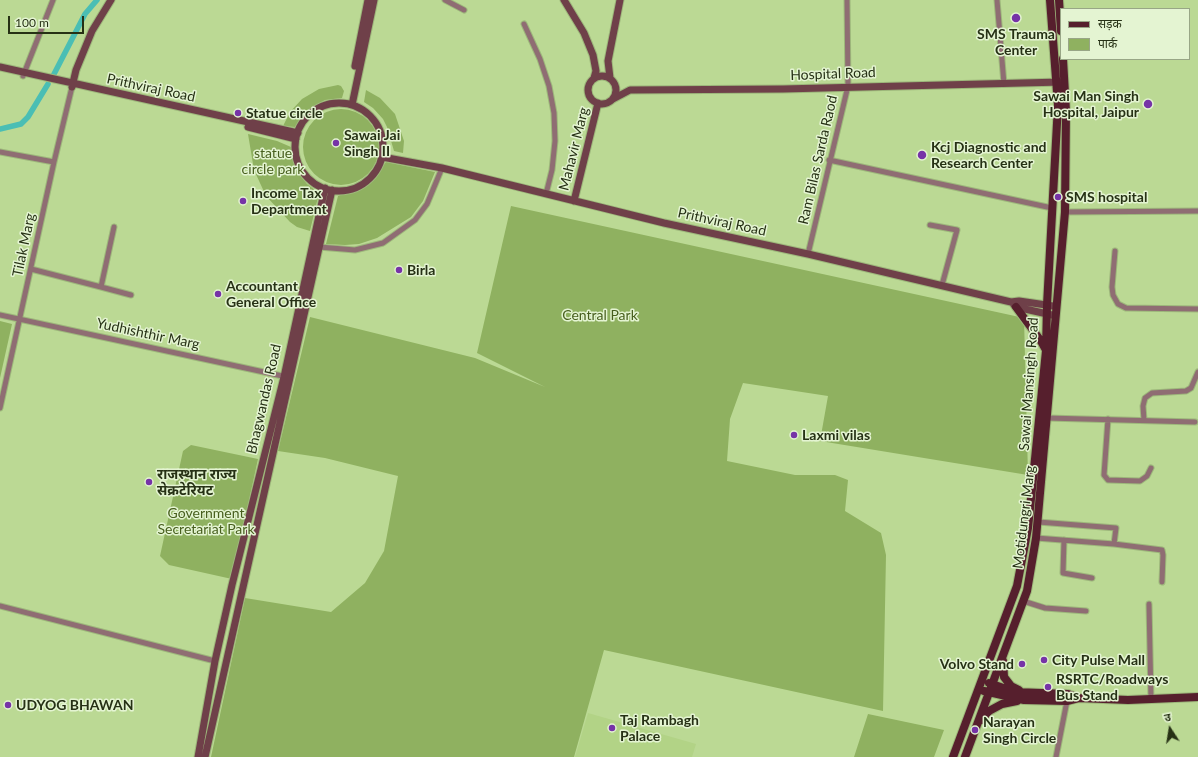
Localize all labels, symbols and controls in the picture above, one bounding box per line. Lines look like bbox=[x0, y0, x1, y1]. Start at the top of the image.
scale bar bbox=[10, 8, 86, 34]
legend bbox=[1060, 8, 1190, 60]
marker: SMS Trauma Center bbox=[1010, 12, 1022, 24]
text: 100 m bbox=[15, 15, 49, 30]
text: सड़क bbox=[1098, 16, 1122, 31]
place label: SMS Trauma Center bbox=[977, 26, 1055, 58]
text: पार्क bbox=[1098, 36, 1117, 51]
street label: Hospital Road bbox=[790, 64, 876, 84]
street label: Prithviraj Road bbox=[105, 70, 197, 106]
place label: Sawai Man Singh Hospital, Jaipur bbox=[1033, 88, 1139, 120]
street label: Ram Bilas Sarda Raod bbox=[795, 94, 841, 226]
marker: Sawai Man Singh Hospital, Jaipur bbox=[1142, 98, 1154, 110]
place label: Statue circle bbox=[246, 105, 323, 121]
street label: Mahavir Marg bbox=[555, 105, 593, 193]
marker: Statue circle bbox=[233, 108, 243, 118]
place label: Sawai Jai Singh II bbox=[344, 127, 400, 160]
marker: Sawai Jai Singh II bbox=[331, 138, 341, 148]
place label: Kcj Diagnostic and Research Center bbox=[931, 139, 1047, 172]
park label: statue circle park bbox=[242, 145, 304, 178]
marker: Kcj Diagnostic and Research Center bbox=[916, 149, 928, 161]
place label: Income Tax Department bbox=[251, 185, 327, 218]
place label: SMS hospital bbox=[1066, 189, 1147, 205]
marker: SMS hospital bbox=[1053, 192, 1063, 202]
marker: Income Tax Department bbox=[238, 196, 248, 206]
street label: Prithviraj Road bbox=[676, 204, 768, 240]
street label: Tilak Marg bbox=[9, 212, 39, 278]
place label: Birla bbox=[407, 262, 435, 278]
marker: Birla bbox=[394, 265, 404, 275]
place label: Accountant General Office bbox=[226, 278, 316, 310]
marker: Accountant General Office bbox=[213, 289, 223, 299]
park label: Central Park bbox=[562, 307, 638, 323]
street label: Yudhishthir Marg bbox=[95, 315, 201, 353]
street label: Sawai Mansingh Road bbox=[1016, 317, 1042, 451]
street label: Bhagwandas Road bbox=[243, 342, 285, 456]
place label: Laxmi vilas bbox=[802, 427, 870, 443]
marker: Laxmi vilas bbox=[789, 430, 799, 440]
street label: Motidungri Marg bbox=[1009, 464, 1039, 570]
place label: राजस्थान राज्य सेक्रटेरियट bbox=[157, 466, 237, 498]
marker: राजस्थान राज्य सेक्रटेरियट bbox=[144, 477, 154, 487]
park label: Government Secretariat Park bbox=[157, 505, 255, 538]
place label: City Pulse Mall bbox=[1052, 652, 1145, 668]
marker: City Pulse Mall bbox=[1039, 655, 1049, 665]
place label: Volvo Stand bbox=[940, 656, 1014, 672]
marker: Volvo Stand bbox=[1017, 659, 1027, 669]
place label: RSRTC/Roadways Bus Stand bbox=[1056, 671, 1168, 704]
marker: RSRTC/Roadways Bus Stand bbox=[1043, 682, 1053, 692]
place label: UDYOG BHAWAN bbox=[16, 697, 133, 713]
marker: UDYOG BHAWAN bbox=[3, 700, 13, 710]
north arrow bbox=[1150, 709, 1190, 749]
text: उ bbox=[1163, 710, 1172, 724]
place label: Taj Rambagh Palace bbox=[620, 712, 699, 744]
place label: Narayan Singh Circle bbox=[983, 714, 1056, 746]
marker: Taj Rambagh Palace bbox=[607, 723, 617, 733]
marker: Narayan Singh Circle bbox=[970, 725, 980, 735]

